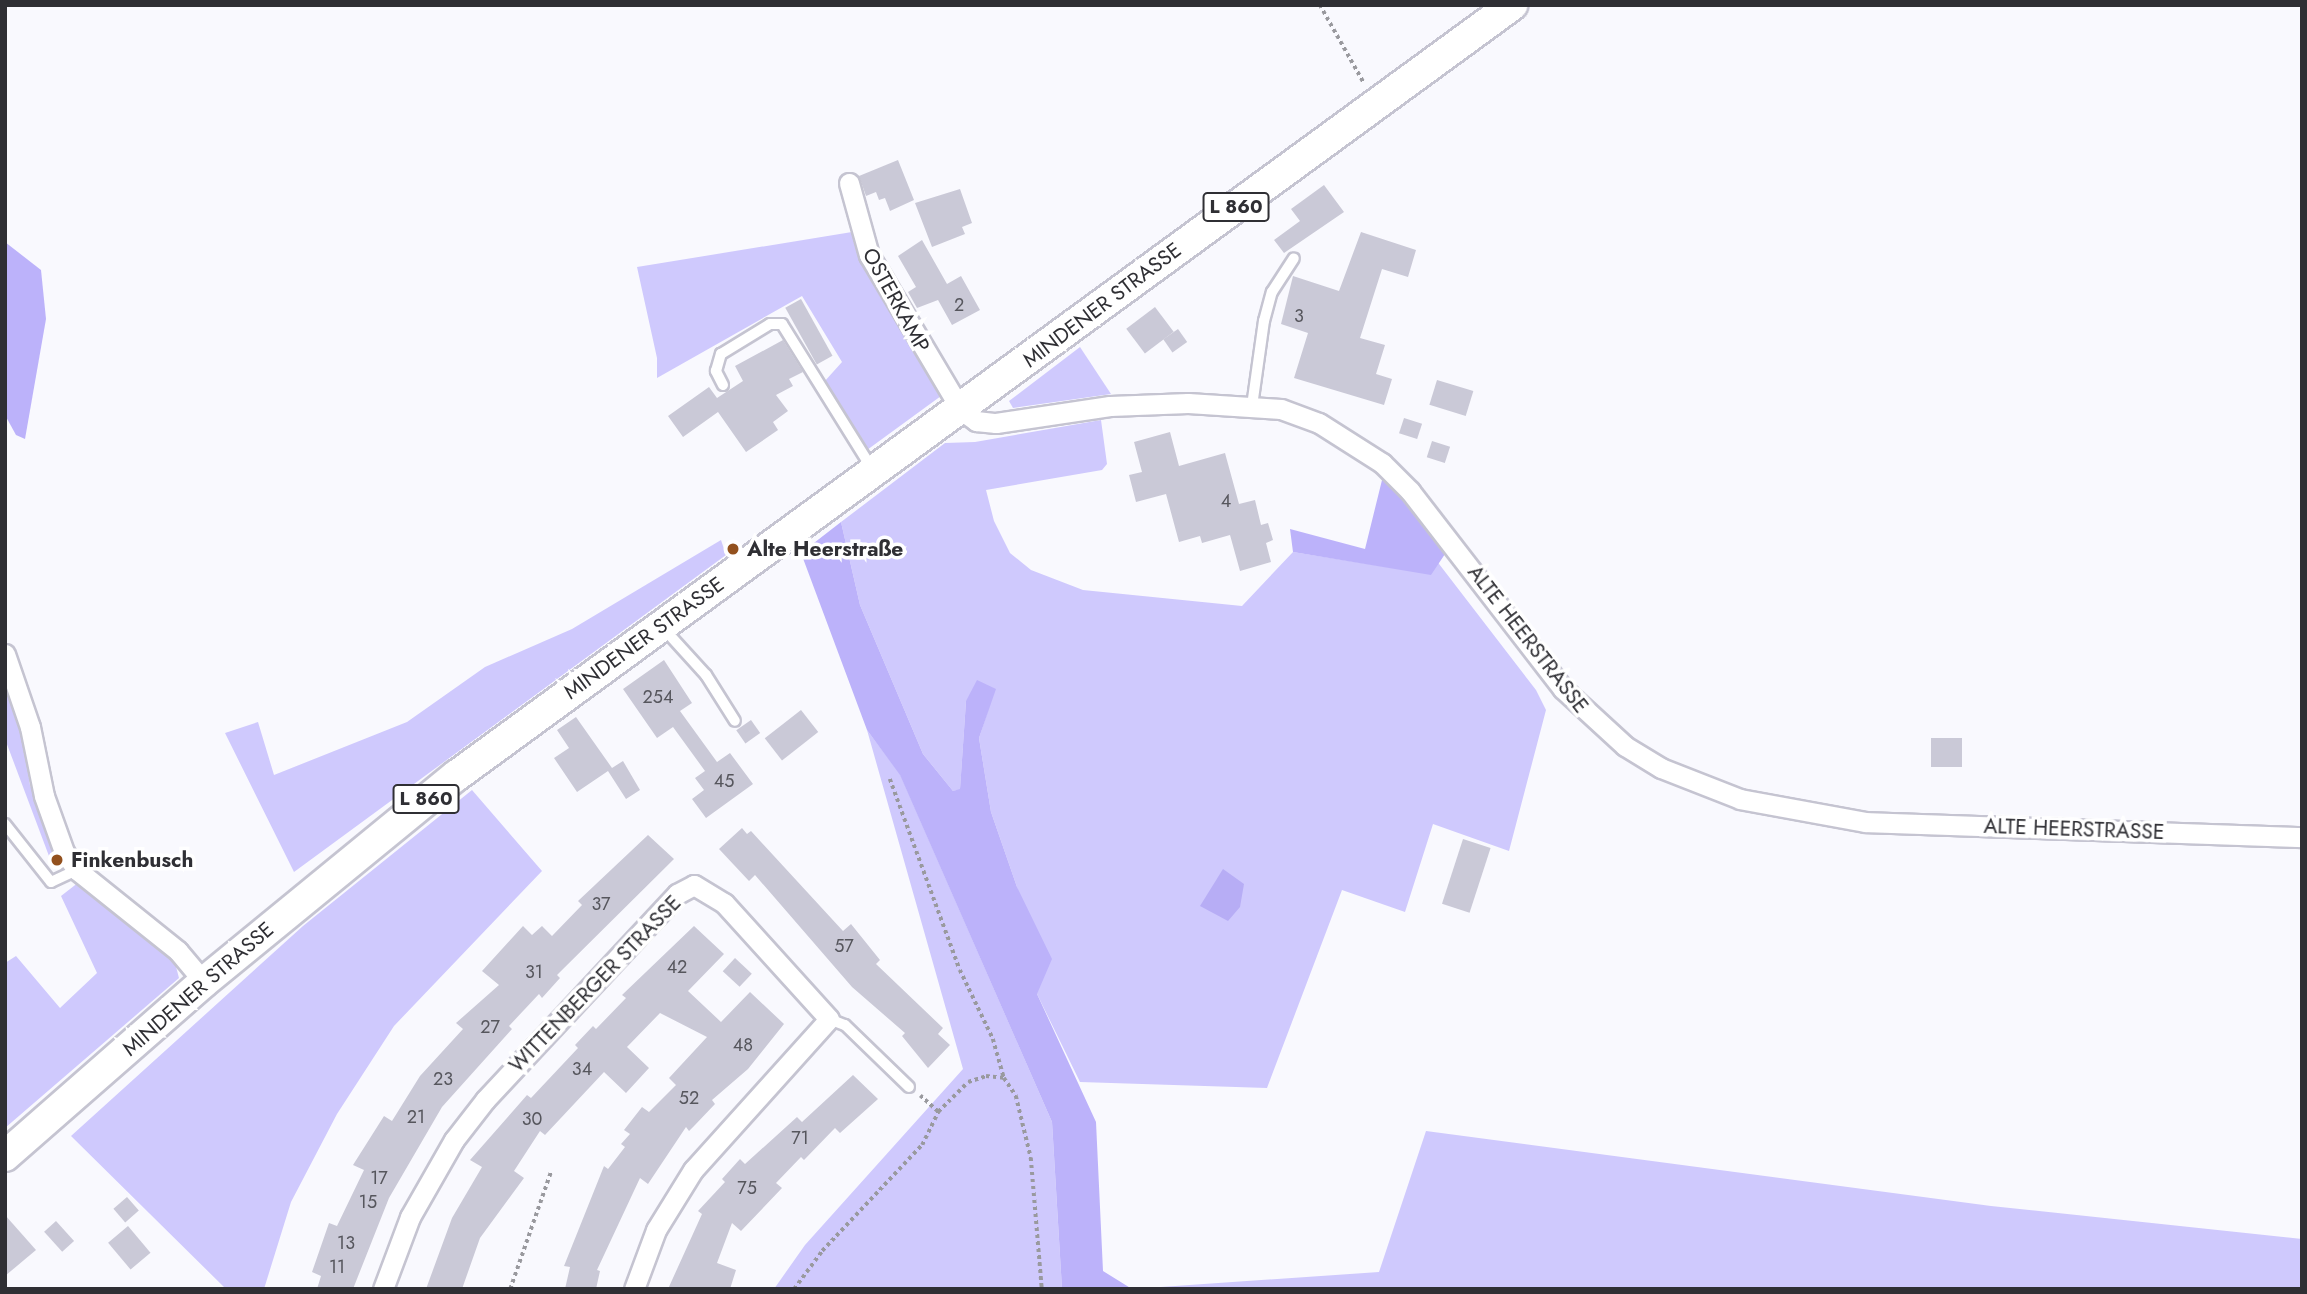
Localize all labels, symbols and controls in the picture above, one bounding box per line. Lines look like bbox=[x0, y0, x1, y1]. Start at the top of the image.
road number: L 860 bbox=[1201, 192, 1271, 223]
street label: MINDENER STRASSE bbox=[1018, 237, 1186, 373]
street label: OSTERKAMP bbox=[857, 243, 935, 357]
house number: 2 bbox=[954, 294, 964, 316]
house number: 3 bbox=[1294, 305, 1304, 327]
house number: 4 bbox=[1221, 490, 1231, 512]
place label: Alte Heerstraße bbox=[747, 536, 903, 562]
marker: Alte Heerstraße bbox=[725, 541, 741, 557]
street label: ALTE HEERSTRASSE bbox=[1462, 560, 1594, 718]
street label: MINDENER STRASSE bbox=[559, 571, 729, 705]
house number: 254 bbox=[643, 686, 673, 708]
house number: 45 bbox=[714, 770, 734, 792]
road number: L 860 bbox=[391, 784, 461, 814]
street label: ALTE HEERSTRASSE bbox=[1983, 813, 2165, 845]
place label: Finkenbusch bbox=[71, 847, 193, 873]
marker: Finkenbusch bbox=[49, 852, 65, 868]
street label: WITTENBERGER STRASSE bbox=[504, 890, 686, 1078]
house number: 37 bbox=[591, 893, 611, 915]
street label: MINDENER STRASSE bbox=[117, 917, 279, 1061]
house number: 57 bbox=[834, 935, 854, 957]
house number: 42 bbox=[667, 956, 687, 978]
house number: 31 bbox=[525, 961, 543, 983]
house number: 27 bbox=[480, 1016, 500, 1038]
house number: 48 bbox=[733, 1034, 753, 1056]
house number: 34 bbox=[572, 1058, 592, 1080]
house number: 23 bbox=[433, 1068, 453, 1090]
house number: 52 bbox=[679, 1087, 699, 1109]
house number: 21 bbox=[407, 1106, 425, 1128]
house number: 30 bbox=[522, 1108, 542, 1130]
house number: 71 bbox=[791, 1127, 809, 1149]
house number: 17 bbox=[370, 1167, 388, 1189]
house number: 75 bbox=[737, 1177, 757, 1199]
house number: 15 bbox=[359, 1191, 377, 1213]
house number: 13 bbox=[337, 1232, 355, 1254]
house number: 11 bbox=[329, 1256, 345, 1278]

